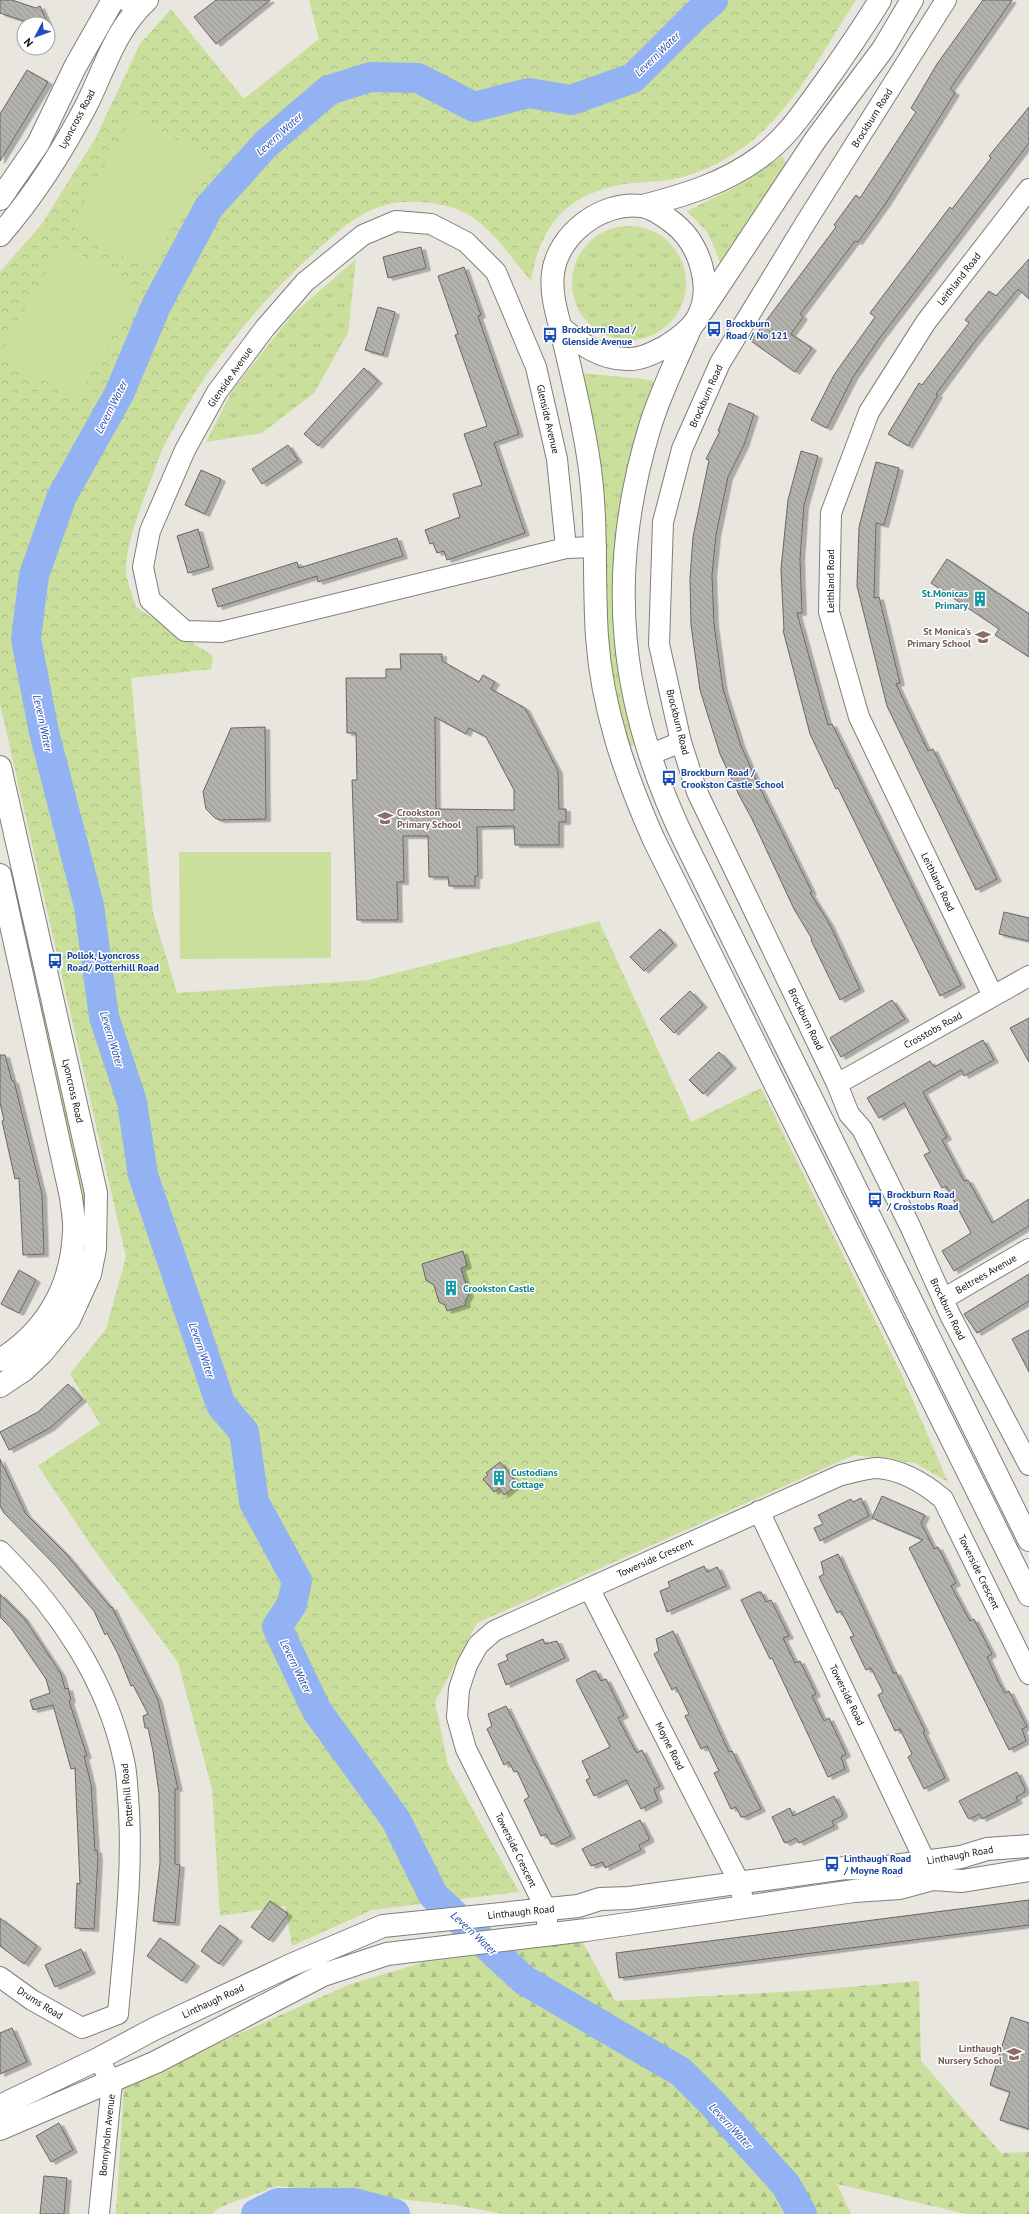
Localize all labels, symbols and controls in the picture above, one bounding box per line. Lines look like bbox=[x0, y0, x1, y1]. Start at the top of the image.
north arrow bbox=[16, 16, 56, 56]
water label: Levern Water bbox=[631, 28, 684, 79]
text: N bbox=[21, 35, 36, 50]
street label: Brockburn Road bbox=[849, 86, 895, 150]
street label: Lyoncross Road bbox=[56, 87, 98, 151]
water label: Levern Water bbox=[253, 109, 306, 159]
street label: Leithland Road bbox=[934, 250, 984, 308]
place label: Brockburn Road / No 121 bbox=[726, 317, 788, 342]
bus stop icon: Brockburn Road / No 121 bbox=[705, 320, 723, 338]
place label: Brockburn Road / Glenside Avenue bbox=[562, 323, 637, 348]
bus stop icon: Brockburn Road / Glenside Avenue bbox=[541, 326, 559, 344]
street label: Glenside Avenue bbox=[204, 344, 256, 410]
street label: Brockburn Road bbox=[686, 363, 726, 429]
water label: Levern Water bbox=[92, 377, 131, 436]
street label: Glenside Avenue bbox=[534, 383, 562, 455]
street label: Leithland Road bbox=[824, 549, 837, 613]
place label: St.Monicas Primary bbox=[922, 587, 968, 612]
building icon: St.Monicas Primary bbox=[971, 590, 989, 608]
place label: St Monica's Primary School bbox=[907, 625, 971, 650]
school or university icon: St Monica's Primary School bbox=[974, 628, 992, 646]
street label: Brockburn Road bbox=[664, 688, 692, 756]
water label: Levern Water bbox=[30, 693, 56, 754]
place label: Brockburn Road / Crookston Castle School bbox=[681, 766, 784, 791]
bus stop icon: Brockburn Road / Crookston Castle School bbox=[660, 769, 678, 787]
place label: Crookston Primary School bbox=[397, 806, 461, 831]
school or university icon: Crookston Primary School bbox=[376, 809, 394, 827]
street label: Leithland Road bbox=[918, 850, 958, 914]
place label: Pollok, Lyoncross Road/ Potterhill Road bbox=[67, 949, 159, 974]
bus stop icon: Pollok, Lyoncross Road/ Potterhill Road bbox=[46, 952, 64, 970]
street label: Brockburn Road bbox=[785, 986, 827, 1052]
water label: Levern Water bbox=[97, 1009, 128, 1070]
street label: Crosstobs Road bbox=[902, 1009, 964, 1051]
street label: Lyoncross Road bbox=[59, 1058, 87, 1124]
place label: Brockburn Road / Crosstobs Road bbox=[886, 1188, 958, 1213]
bus stop icon: Brockburn Road / Crosstobs Road bbox=[866, 1191, 884, 1209]
street label: Beltrees Avenue bbox=[953, 1251, 1019, 1297]
street label: Brockburn Road bbox=[927, 1276, 969, 1342]
building icon: Crookston Castle bbox=[442, 1279, 460, 1297]
place label: Crookston Castle bbox=[463, 1282, 535, 1295]
water label: Levern Water bbox=[186, 1320, 218, 1381]
place label: Custodians Cottage bbox=[511, 1466, 558, 1491]
building icon: Custodians Cottage bbox=[490, 1469, 508, 1487]
street label: Towerside Crescent bbox=[955, 1532, 1003, 1612]
street label: Towerside Crescent bbox=[615, 1535, 696, 1581]
water label: Levern Water bbox=[277, 1637, 316, 1696]
street label: Towerside Road bbox=[827, 1662, 867, 1728]
street label: Moyne Road bbox=[652, 1720, 688, 1772]
street label: Potterhill Road bbox=[118, 1763, 136, 1827]
street label: Towerside Crescent bbox=[492, 1810, 540, 1890]
street label: Linthaugh Road bbox=[926, 1843, 994, 1867]
place label: Linthaugh Road / Moyne Road bbox=[843, 1852, 911, 1877]
bus stop icon: Linthaugh Road / Moyne Road bbox=[823, 1855, 841, 1873]
street label: Linthaugh Road bbox=[487, 1902, 555, 1922]
water label: Levern Water bbox=[448, 1908, 501, 1959]
street label: Linthaugh Road bbox=[180, 1981, 246, 2021]
street label: Drums Road bbox=[15, 1984, 65, 2022]
place label: Linthaugh Nursery School bbox=[938, 2042, 1002, 2067]
school or university icon: Linthaugh Nursery School bbox=[1005, 2045, 1023, 2063]
street label: Bonnyholm Avenue bbox=[96, 2093, 118, 2177]
water label: Levern Water bbox=[706, 2100, 757, 2153]

